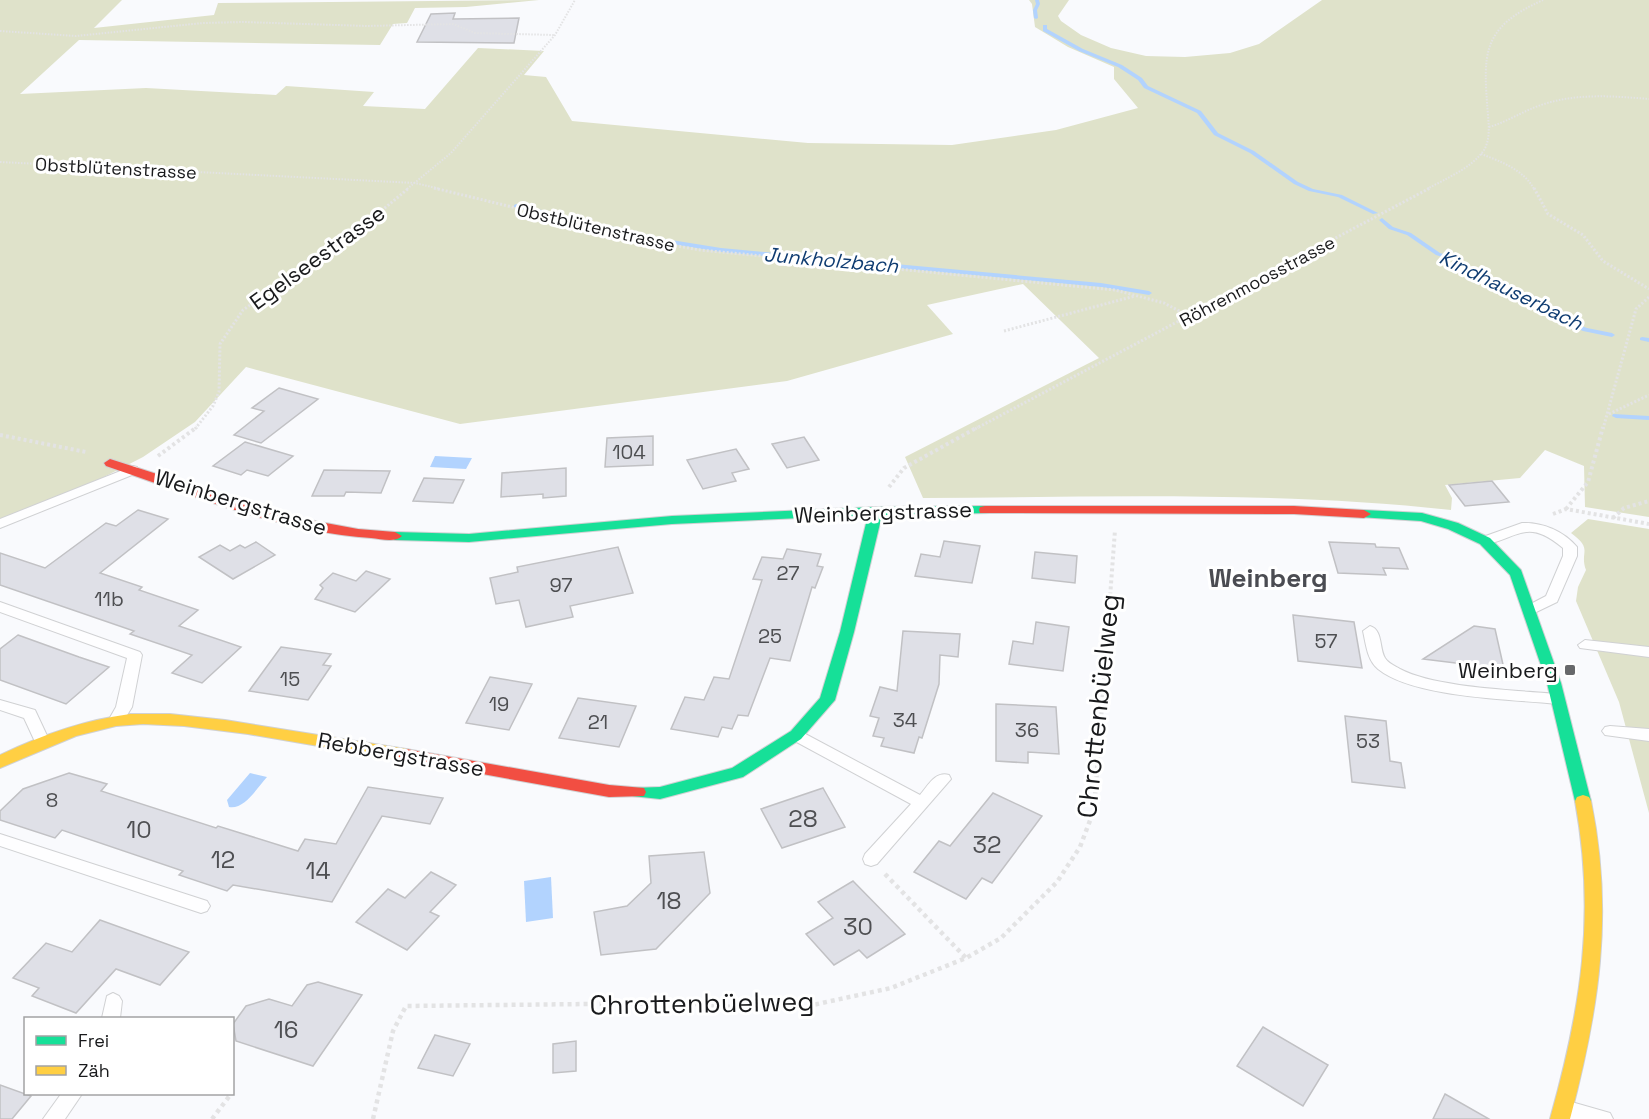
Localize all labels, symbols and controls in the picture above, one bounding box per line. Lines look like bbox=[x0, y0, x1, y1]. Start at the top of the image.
street label: Obstblütenstrasse bbox=[35, 152, 197, 184]
street label: Egelseestrasse bbox=[244, 198, 390, 316]
street label: Obstblütenstrasse bbox=[515, 198, 677, 256]
street label: Röhrenmoosstrasse bbox=[1175, 230, 1339, 332]
water label: Junkholzbach bbox=[763, 241, 900, 279]
water label: Kindhauserbach bbox=[1435, 244, 1588, 336]
house number: 104 bbox=[612, 439, 646, 465]
street label: Weinbergstrasse bbox=[152, 463, 330, 541]
street label: Weinbergstrasse bbox=[793, 495, 973, 529]
house number: 27 bbox=[776, 560, 800, 586]
district label: Weinberg bbox=[1208, 561, 1328, 595]
house number: 97 bbox=[549, 572, 573, 598]
house number: 11b bbox=[94, 586, 124, 612]
street label: Chrottenbüelweg bbox=[1069, 592, 1127, 820]
house number: 25 bbox=[758, 623, 782, 649]
house number: 57 bbox=[1314, 628, 1338, 654]
place label: Weinberg bbox=[1458, 656, 1558, 684]
marker: Weinberg bbox=[1563, 663, 1577, 677]
house number: 15 bbox=[280, 666, 300, 692]
house number: 19 bbox=[489, 691, 509, 717]
house number: 34 bbox=[893, 707, 917, 733]
house number: 21 bbox=[588, 709, 608, 735]
house number: 36 bbox=[1015, 717, 1039, 743]
street label: Rebbergstrasse bbox=[316, 726, 486, 782]
house number: 53 bbox=[1356, 728, 1380, 754]
house number: 8 bbox=[46, 787, 58, 813]
house number: 28 bbox=[788, 803, 818, 834]
house number: 10 bbox=[126, 814, 152, 845]
house number: 32 bbox=[973, 829, 1001, 860]
house number: 12 bbox=[211, 844, 235, 875]
house number: 14 bbox=[305, 855, 331, 886]
house number: 18 bbox=[657, 885, 681, 916]
house number: 30 bbox=[843, 911, 873, 942]
street label: Chrottenbüelweg bbox=[589, 984, 815, 1022]
house number: 16 bbox=[274, 1014, 298, 1045]
legend bbox=[24, 1017, 234, 1095]
text: Frei bbox=[78, 1029, 109, 1052]
text: Zäh bbox=[78, 1059, 110, 1082]

